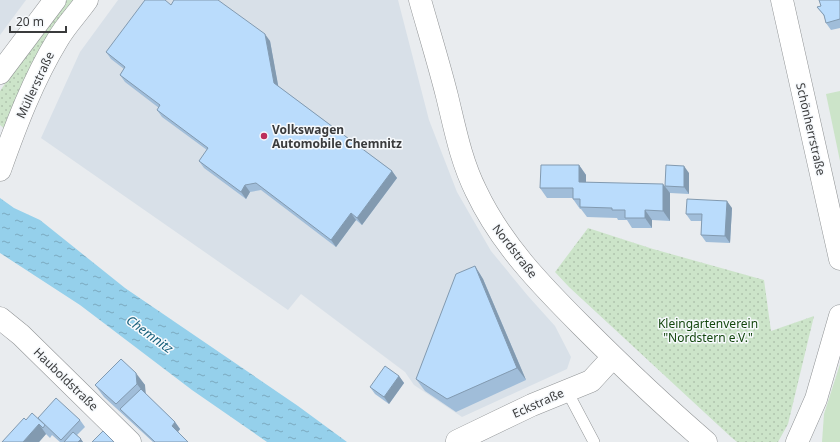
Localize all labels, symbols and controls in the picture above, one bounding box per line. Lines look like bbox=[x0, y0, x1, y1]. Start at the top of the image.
scale bar bbox=[10, 8, 66, 34]
text: 20 m bbox=[16, 13, 44, 30]
street label: Müllerstraße bbox=[12, 49, 58, 121]
street label: Schönherrstraße bbox=[792, 81, 830, 177]
place label: Volkswagen Automobile Chemnitz bbox=[272, 121, 402, 152]
marker: Volkswagen Automobile Chemnitz bbox=[259, 131, 269, 141]
street label: Nordstraße bbox=[488, 220, 542, 282]
water label: Chemnitz bbox=[123, 311, 177, 357]
park label: Kleingartenverein "Nordstern e.V." bbox=[658, 315, 758, 346]
street label: Hauboldstraße bbox=[30, 344, 102, 414]
street label: Eckstraße bbox=[510, 384, 567, 422]

